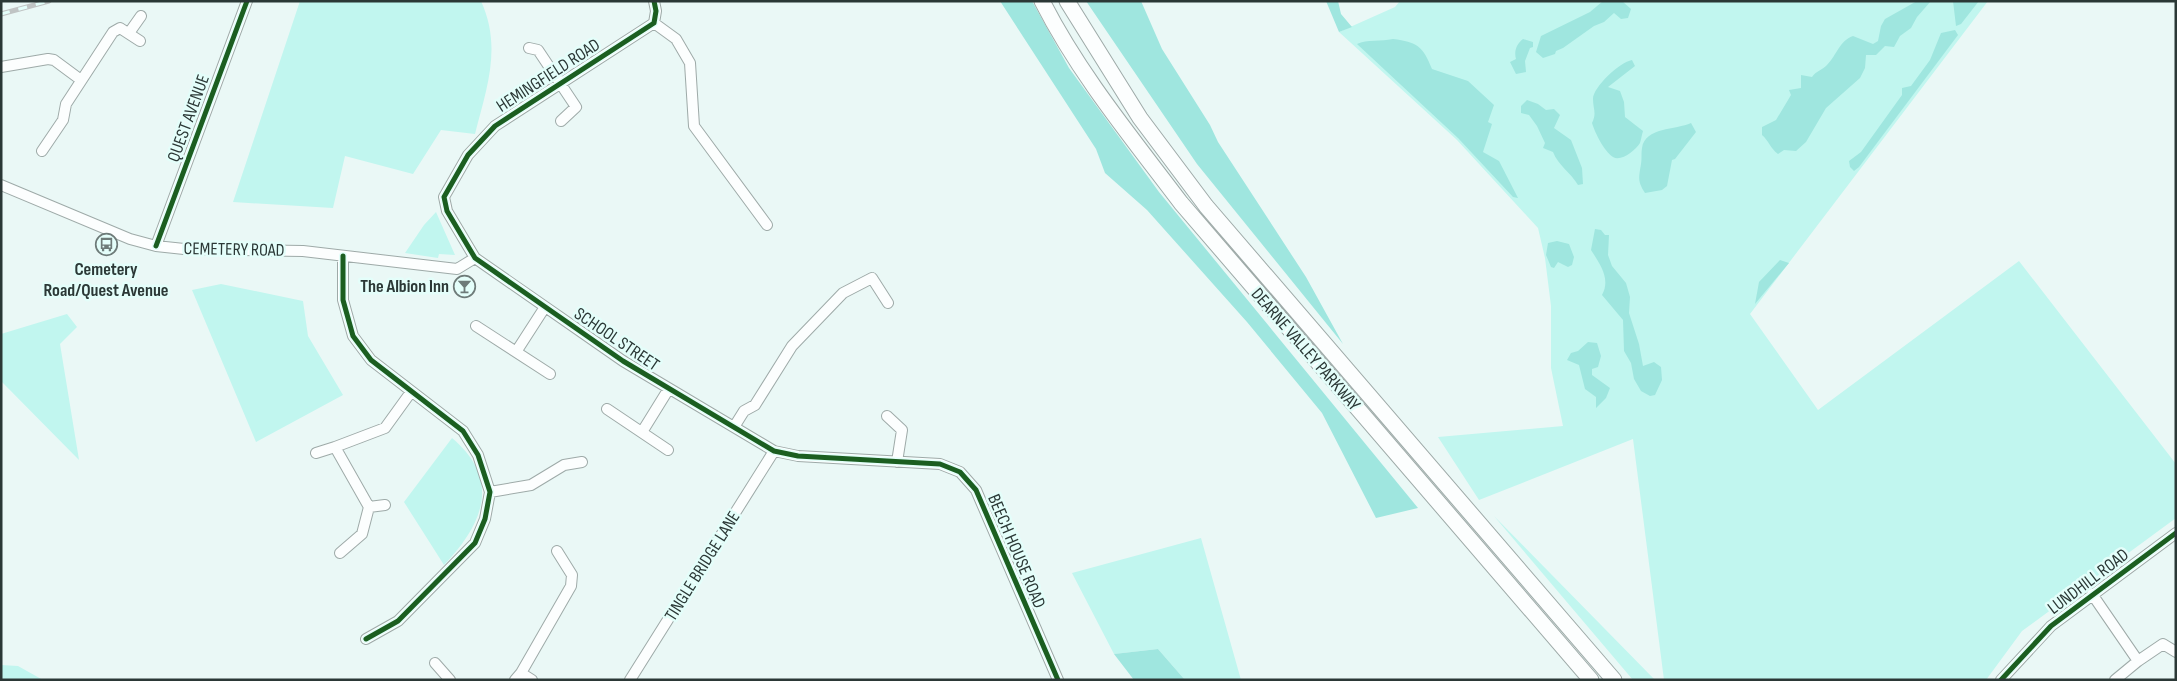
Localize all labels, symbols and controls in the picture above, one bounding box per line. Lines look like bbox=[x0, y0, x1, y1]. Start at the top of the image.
street label: HEMINGFIELD ROAD bbox=[493, 34, 604, 117]
street label: QUEST AVENUE bbox=[163, 72, 214, 165]
bus stop icon: Cemetery Road/Quest Avenue bbox=[94, 232, 118, 256]
street label: CEMETERY ROAD bbox=[183, 238, 285, 261]
place label: Cemetery Road/Quest Avenue bbox=[43, 259, 169, 301]
bar icon: The Albion Inn bbox=[453, 274, 477, 298]
place label: The Albion Inn bbox=[360, 276, 449, 297]
street label: DEARNE VALLEY PARKWAY bbox=[1247, 284, 1365, 415]
street label: SCHOOL STREET bbox=[570, 303, 663, 376]
street label: BEECH HOUSE ROAD bbox=[983, 491, 1050, 611]
street label: TINGLE BRIDGE LANE bbox=[660, 508, 745, 625]
street label: LUNDHILL ROAD bbox=[2044, 544, 2133, 619]

